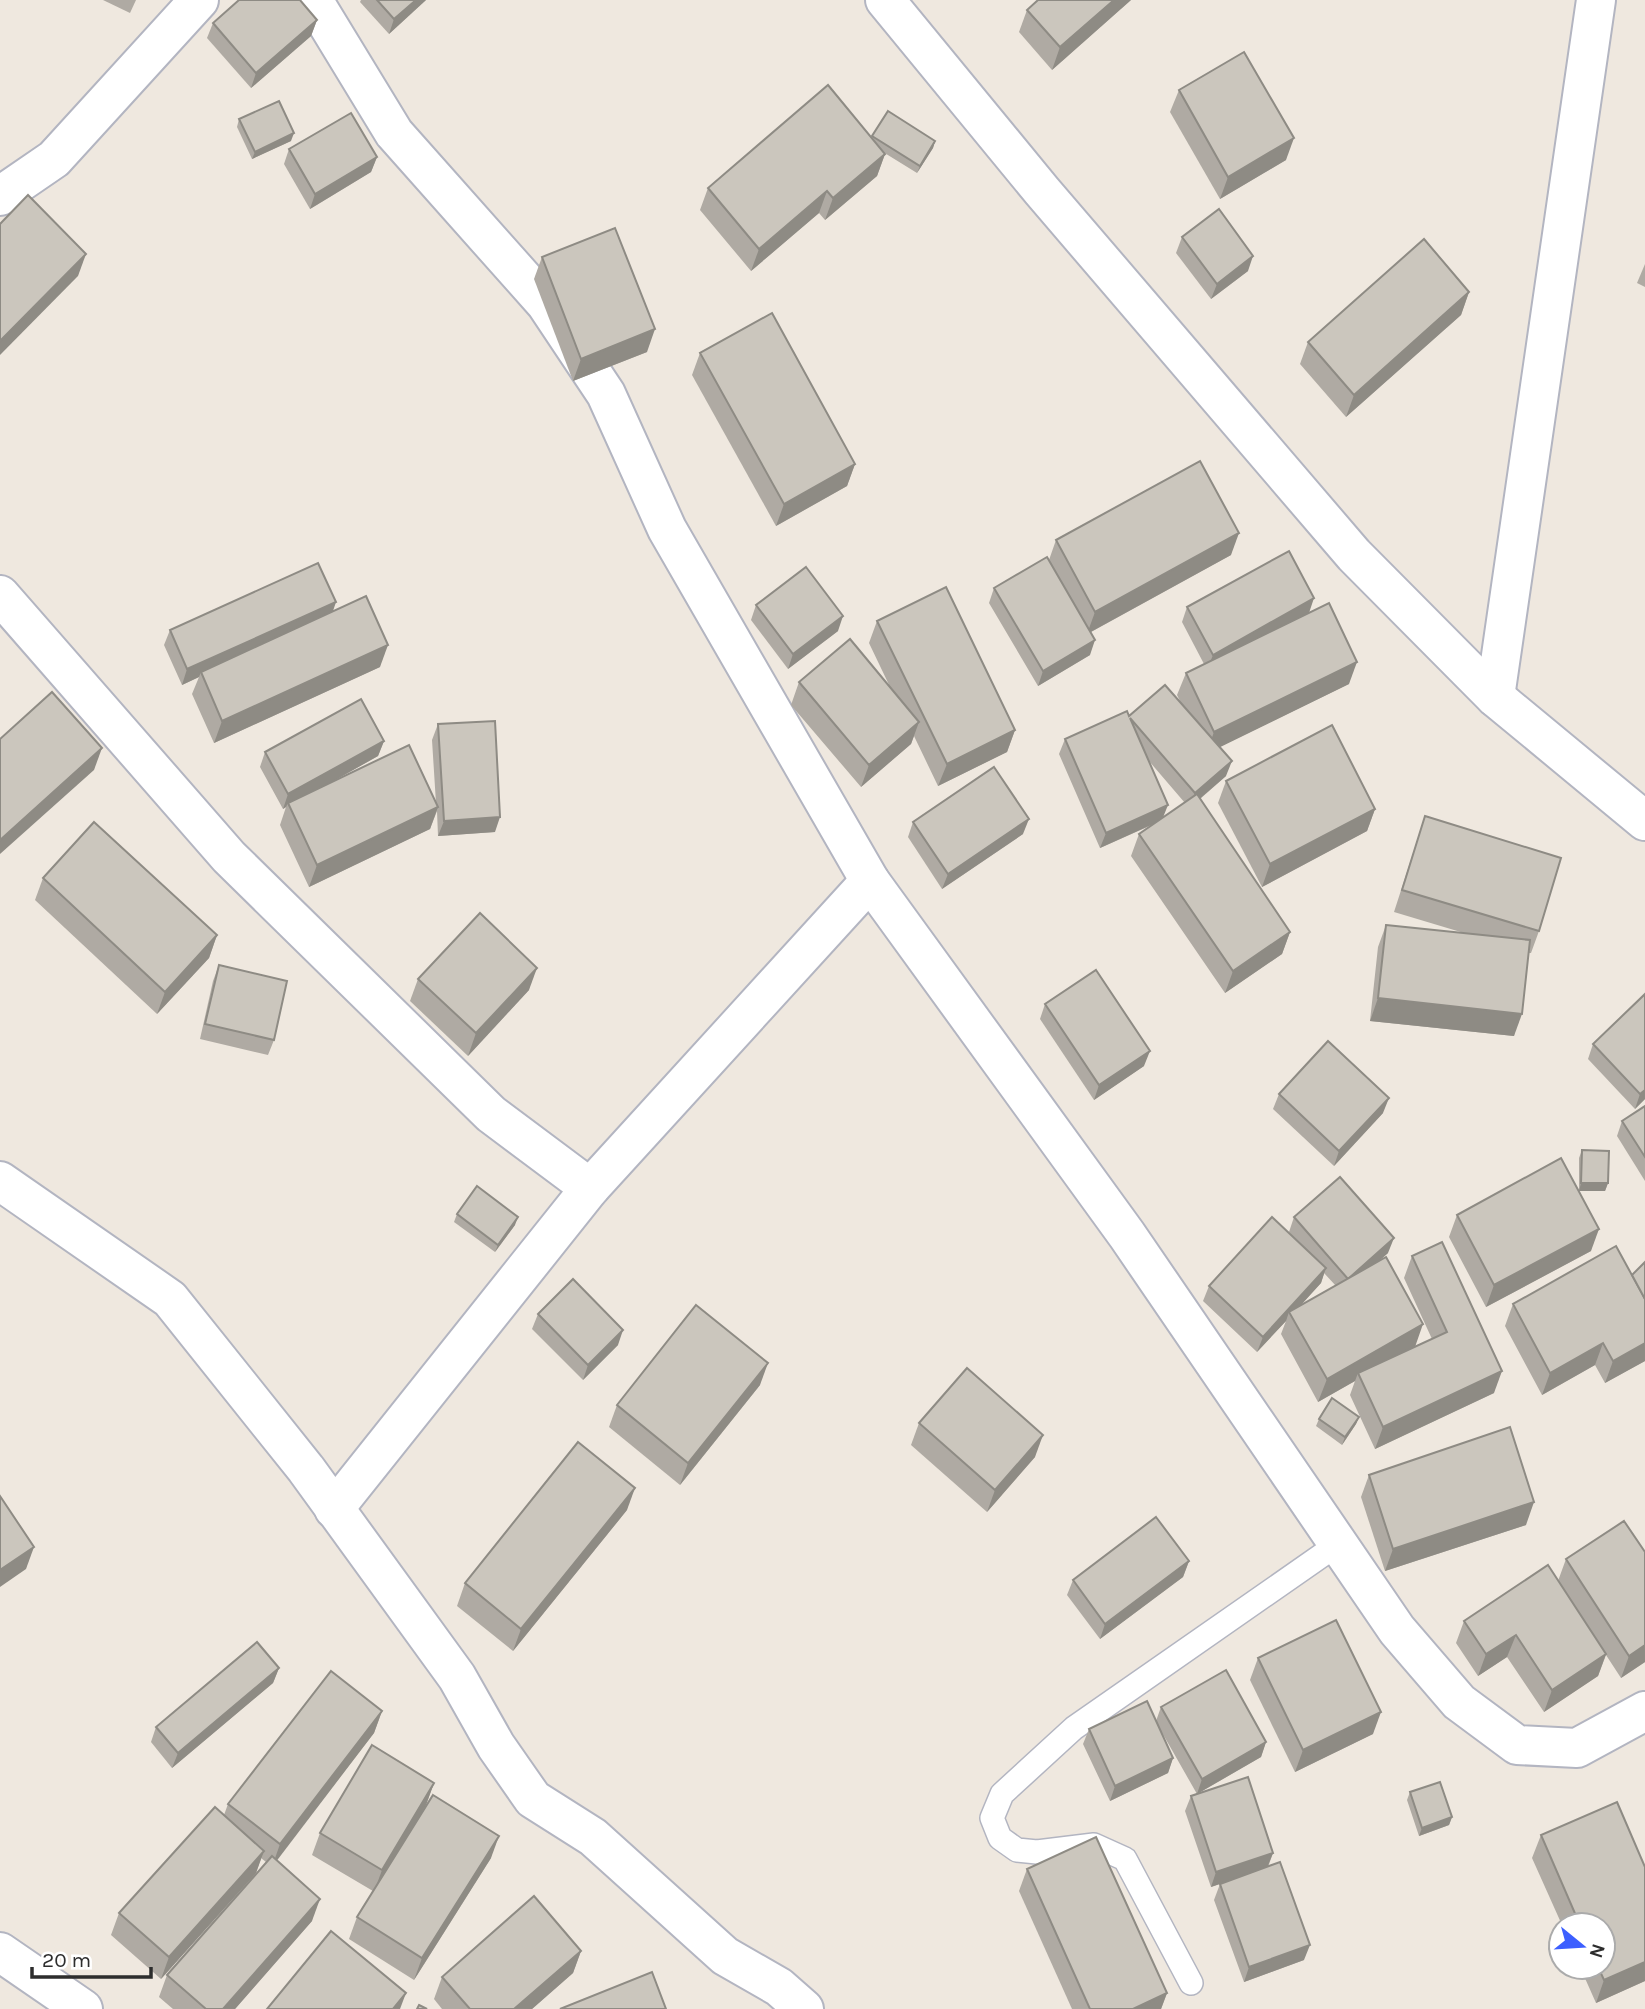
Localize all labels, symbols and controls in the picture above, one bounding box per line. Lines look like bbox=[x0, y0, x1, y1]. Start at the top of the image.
north arrow bbox=[1547, 1911, 1617, 1981]
scale bar bbox=[32, 1936, 150, 1980]
text: N bbox=[1585, 1941, 1610, 1961]
text: 20 m bbox=[42, 1948, 91, 1972]

